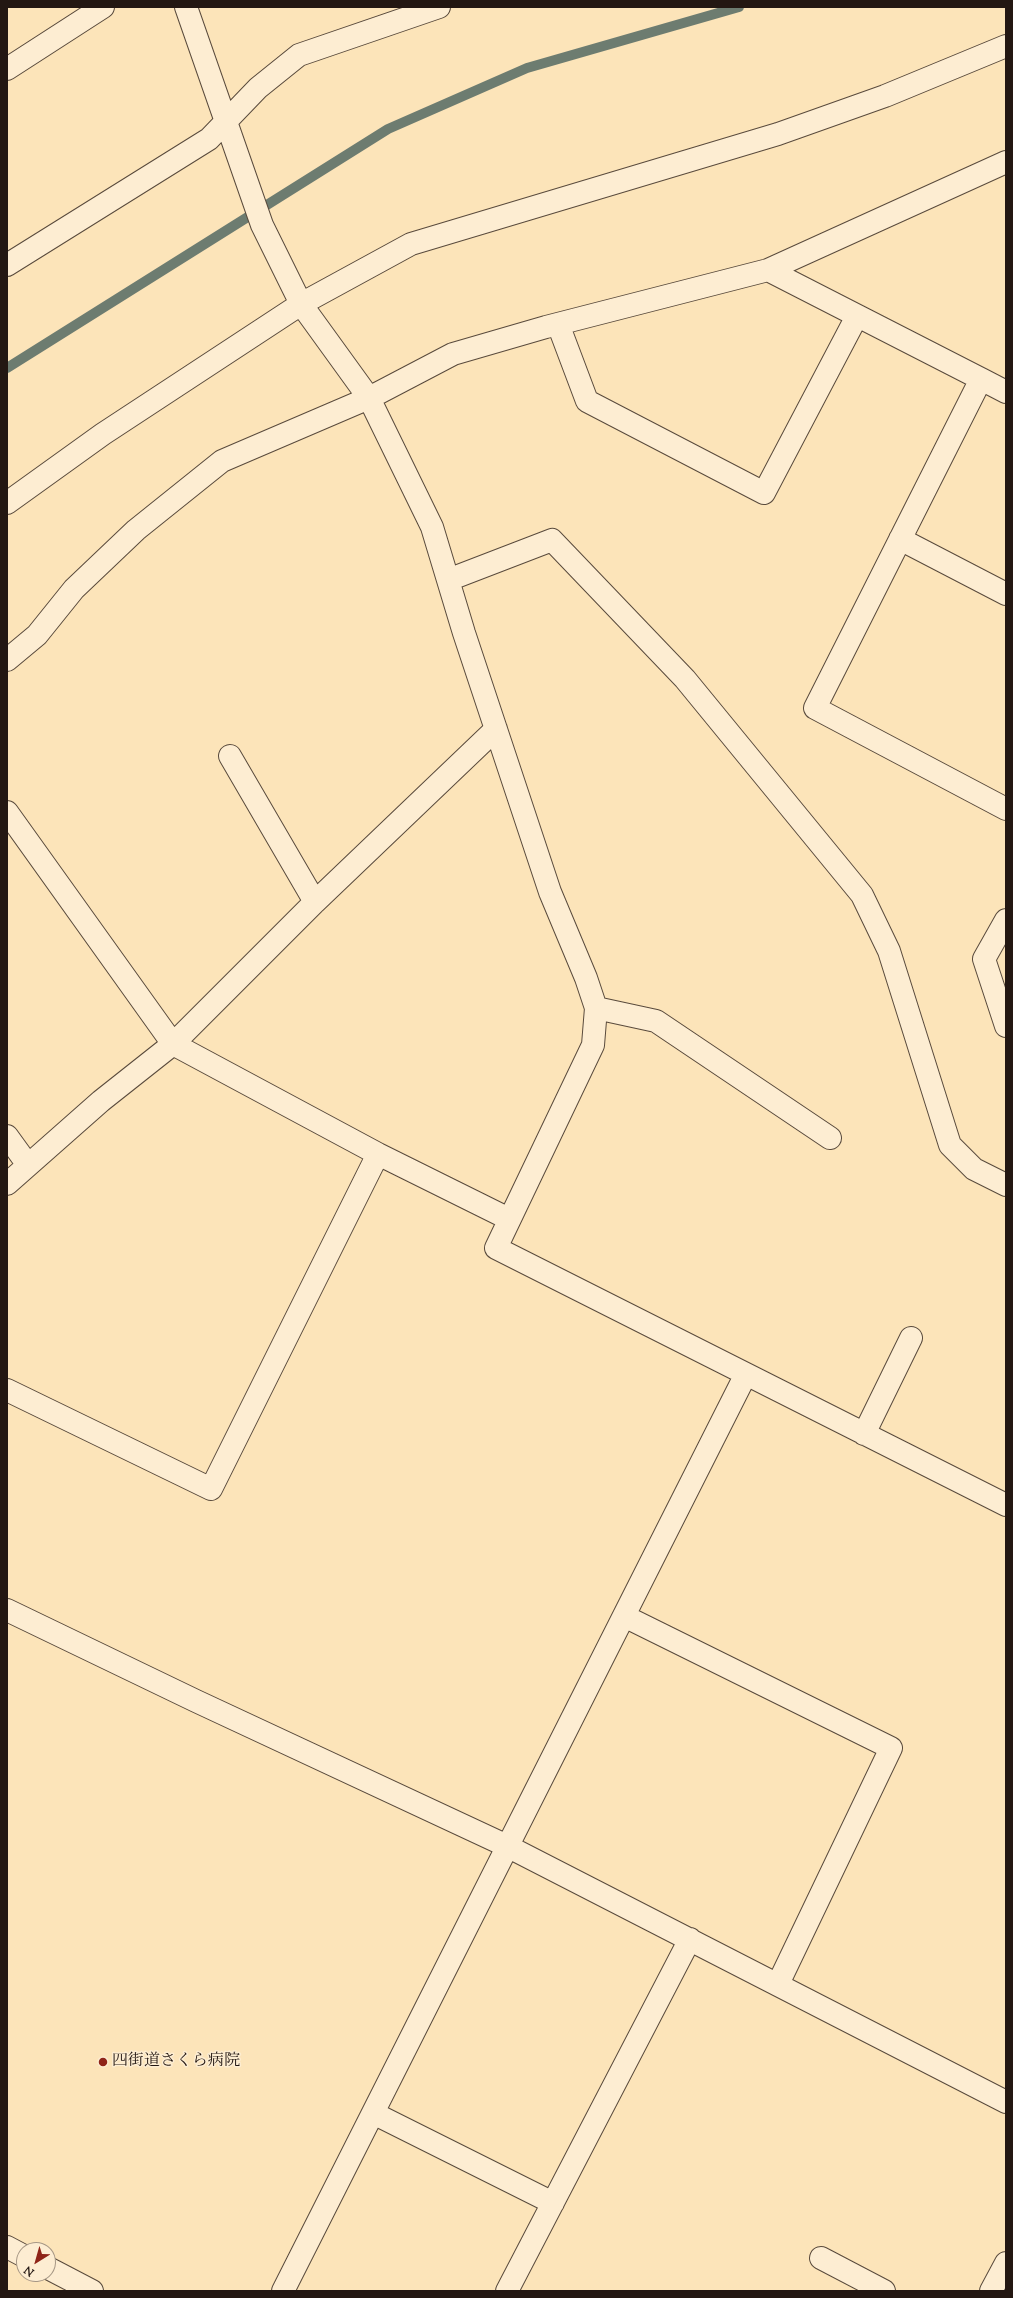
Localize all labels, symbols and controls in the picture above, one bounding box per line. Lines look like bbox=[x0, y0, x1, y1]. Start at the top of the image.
place label: 四街道さくら病院 bbox=[112, 2052, 240, 2072]
marker: 四街道さくら病院 bbox=[97, 2056, 109, 2068]
north arrow bbox=[16, 2242, 56, 2282]
text: N bbox=[21, 2262, 38, 2280]

